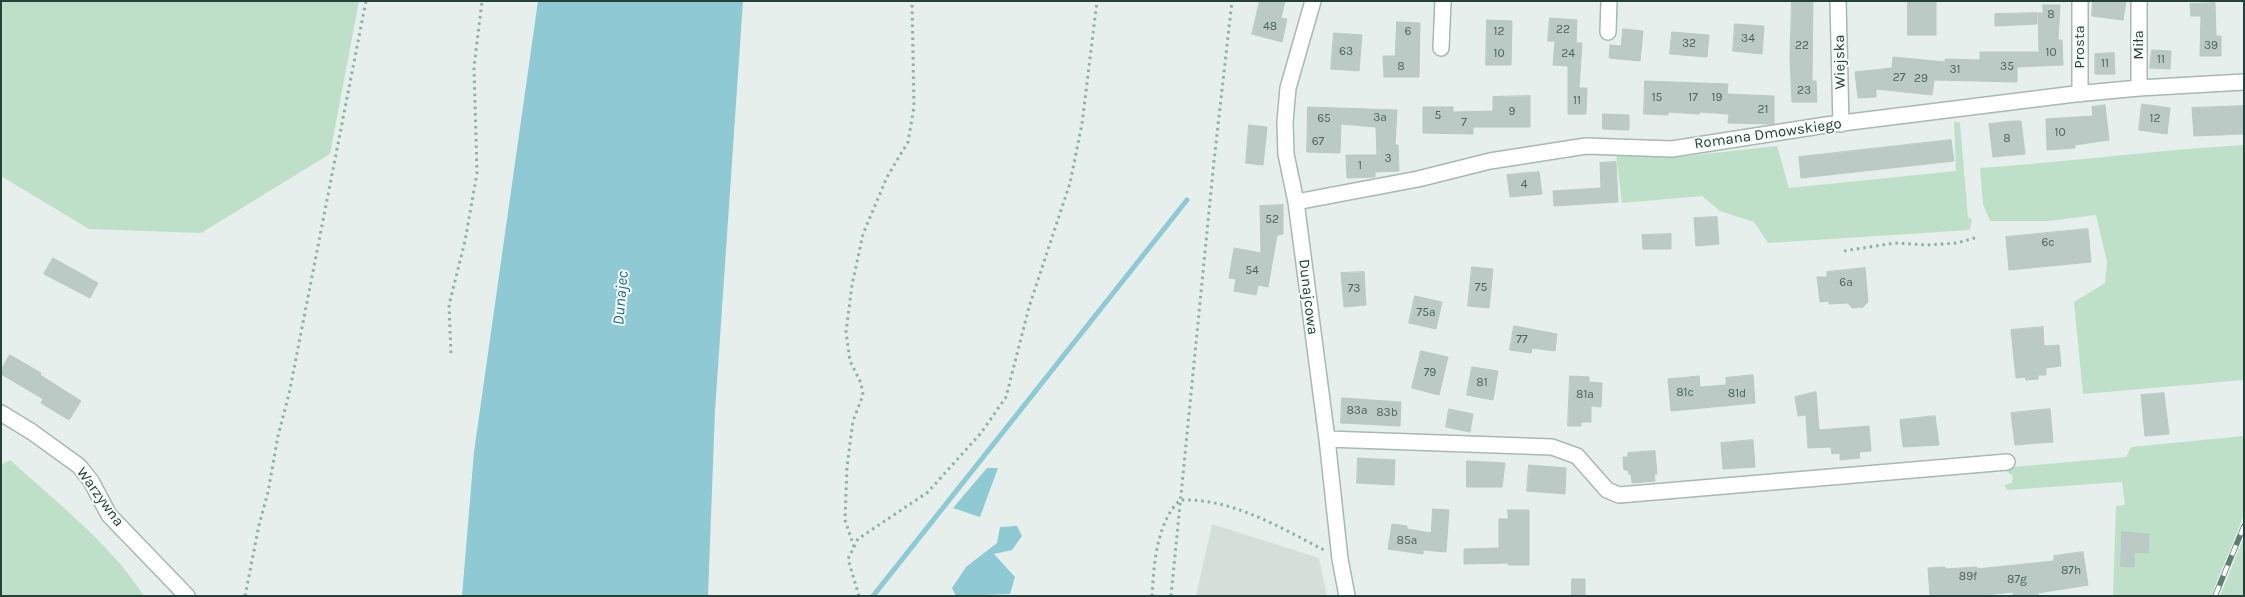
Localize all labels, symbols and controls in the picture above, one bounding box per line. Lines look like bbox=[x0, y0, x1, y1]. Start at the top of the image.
house number: 8 bbox=[2047, 8, 2055, 22]
house number: 48 bbox=[1263, 20, 1277, 34]
house number: 22 bbox=[1556, 23, 1570, 37]
house number: 6 bbox=[1405, 25, 1411, 39]
house number: 12 bbox=[1494, 25, 1504, 39]
street label: Prosta bbox=[2071, 25, 2089, 69]
street label: Miła bbox=[2130, 30, 2148, 60]
house number: 34 bbox=[1741, 32, 1755, 46]
street label: Wiejska bbox=[1831, 34, 1849, 90]
house number: 32 bbox=[1682, 37, 1696, 51]
house number: 22 bbox=[1795, 39, 1809, 53]
house number: 39 bbox=[2204, 39, 2218, 53]
house number: 63 bbox=[1339, 45, 1353, 59]
house number: 10 bbox=[2045, 46, 2057, 60]
house number: 10 bbox=[1493, 47, 1505, 61]
house number: 24 bbox=[1561, 47, 1575, 61]
house number: 11 bbox=[2157, 53, 2165, 67]
house number: 11 bbox=[2101, 57, 2109, 71]
house number: 8 bbox=[1397, 60, 1405, 74]
house number: 35 bbox=[2000, 60, 2014, 74]
house number: 31 bbox=[1949, 63, 1961, 77]
house number: 27 bbox=[1893, 71, 1905, 85]
house number: 29 bbox=[1914, 72, 1928, 86]
house number: 23 bbox=[1797, 84, 1811, 98]
house number: 15 bbox=[1652, 91, 1662, 105]
house number: 17 bbox=[1688, 91, 1698, 105]
house number: 19 bbox=[1712, 91, 1722, 105]
house number: 11 bbox=[1573, 94, 1581, 108]
house number: 21 bbox=[1758, 103, 1768, 117]
house number: 9 bbox=[1509, 105, 1515, 119]
house number: 5 bbox=[1435, 109, 1441, 123]
house number: 3a bbox=[1373, 111, 1387, 125]
house number: 65 bbox=[1317, 112, 1331, 126]
house number: 12 bbox=[2150, 112, 2160, 126]
street label: Romana Dmowskiego bbox=[1693, 115, 1843, 153]
house number: 7 bbox=[1461, 116, 1467, 130]
house number: 10 bbox=[2054, 126, 2066, 140]
house number: 8 bbox=[2003, 132, 2011, 146]
house number: 67 bbox=[1312, 135, 1324, 149]
house number: 3 bbox=[1384, 152, 1392, 166]
house number: 1 bbox=[1358, 159, 1362, 173]
house number: 4 bbox=[1521, 178, 1527, 192]
house number: 52 bbox=[1265, 213, 1279, 227]
house number: 6c bbox=[2041, 236, 2055, 250]
street label: Dunajcowa bbox=[1294, 258, 1322, 336]
house number: 54 bbox=[1245, 264, 1259, 278]
water label: Dunajec bbox=[609, 270, 633, 326]
house number: 6a bbox=[1839, 276, 1853, 290]
house number: 75 bbox=[1475, 281, 1487, 295]
house number: 73 bbox=[1348, 282, 1360, 296]
house number: 75a bbox=[1416, 306, 1436, 320]
house number: 77 bbox=[1516, 333, 1528, 347]
house number: 79 bbox=[1424, 366, 1436, 380]
house number: 81 bbox=[1476, 376, 1488, 390]
house number: 81c bbox=[1676, 386, 1694, 400]
house number: 81d bbox=[1728, 387, 1746, 401]
house number: 81a bbox=[1576, 388, 1594, 402]
house number: 83a bbox=[1346, 404, 1368, 418]
house number: 83b bbox=[1376, 406, 1398, 420]
street label: Warzywna bbox=[72, 464, 128, 530]
house number: 85a bbox=[1397, 534, 1417, 548]
house number: 87h bbox=[2061, 564, 2081, 578]
house number: 89f bbox=[1959, 570, 1977, 584]
house number: 87g bbox=[2007, 573, 2027, 587]

